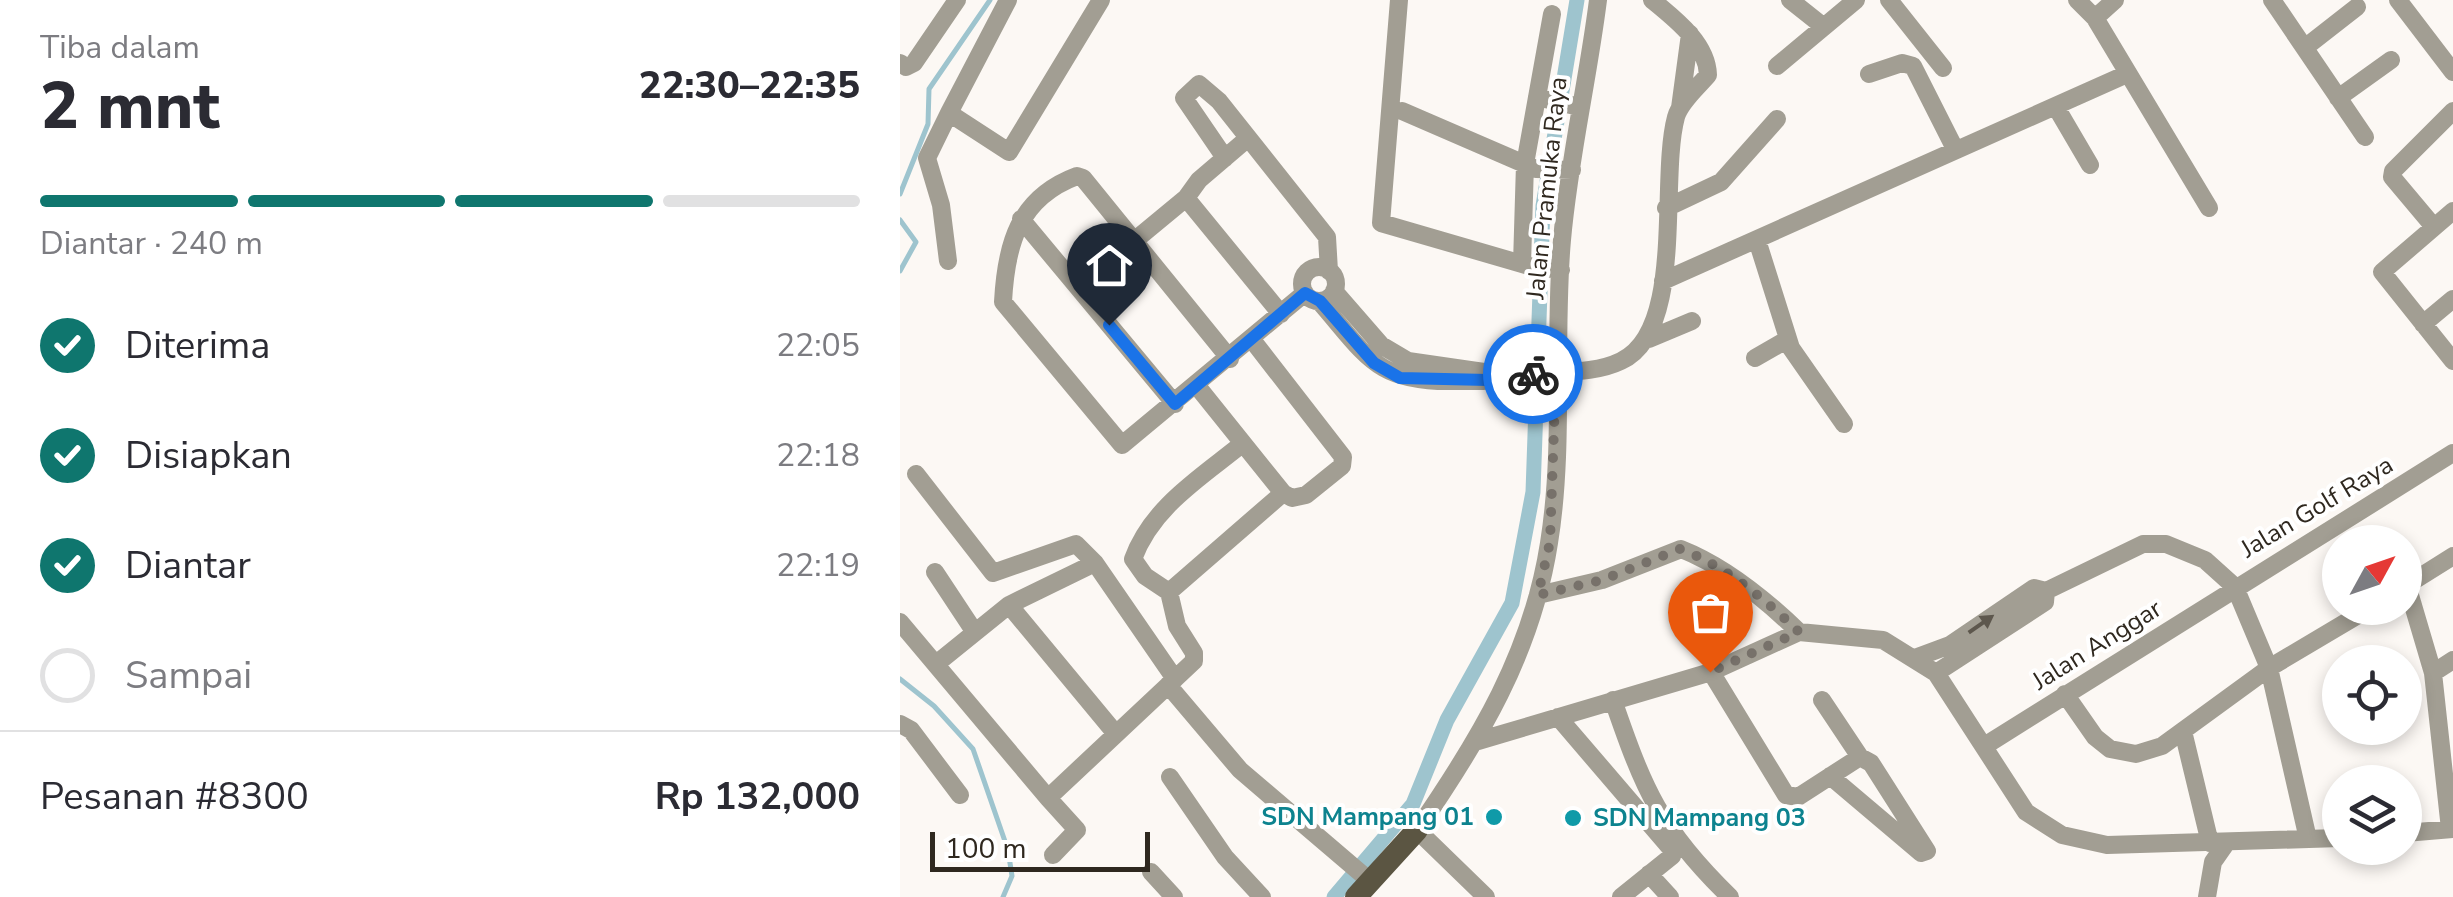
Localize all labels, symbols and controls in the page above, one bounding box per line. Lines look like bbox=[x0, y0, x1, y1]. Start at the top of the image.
text: Tiba dalam bbox=[40, 26, 200, 69]
text: 22:30–22:35 bbox=[639, 60, 860, 111]
text: 2 mnt bbox=[40, 62, 220, 151]
street label: Jalan Pramuka Raya bbox=[1518, 75, 1576, 302]
text: Diantar · 240 m bbox=[40, 222, 263, 265]
pin bbox=[1067, 223, 1152, 326]
icon: home bbox=[1082, 238, 1137, 293]
icon: check bbox=[40, 318, 95, 373]
text: Diterima bbox=[125, 320, 270, 371]
text: 22:05 bbox=[776, 324, 860, 367]
courier bbox=[1483, 324, 1583, 424]
icon: bike bbox=[1506, 347, 1561, 402]
icon: check bbox=[40, 428, 95, 483]
text: Disiapkan bbox=[125, 430, 292, 481]
text: 22:18 bbox=[776, 434, 860, 477]
street label: Jalan Golf Raya bbox=[2234, 448, 2400, 566]
north arrow bbox=[2322, 525, 2422, 625]
map controls bbox=[2322, 525, 2422, 865]
icon: check bbox=[40, 538, 95, 593]
text: Diantar bbox=[125, 540, 251, 591]
text: 22:19 bbox=[776, 544, 860, 587]
pin bbox=[1668, 570, 1753, 673]
icon: bag bbox=[1683, 585, 1738, 640]
street label: Jalan Anggar bbox=[2025, 592, 2168, 699]
one-way arrow bbox=[1968, 614, 1995, 634]
button: locate bbox=[2322, 645, 2422, 745]
text: Sampai bbox=[125, 650, 252, 701]
button: layers bbox=[2322, 765, 2422, 865]
text: Pesanan #8300 bbox=[40, 771, 309, 822]
text: Rp 132,000 bbox=[655, 771, 860, 822]
place label: SDN Mampang 01 bbox=[1261, 800, 1474, 834]
place label: SDN Mampang 03 bbox=[1593, 801, 1806, 835]
marker: SDN Mampang 01 bbox=[1483, 806, 1505, 828]
marker: SDN Mampang 03 bbox=[1562, 807, 1584, 829]
scale bar bbox=[930, 827, 1150, 872]
text: 100 m bbox=[945, 830, 1027, 868]

